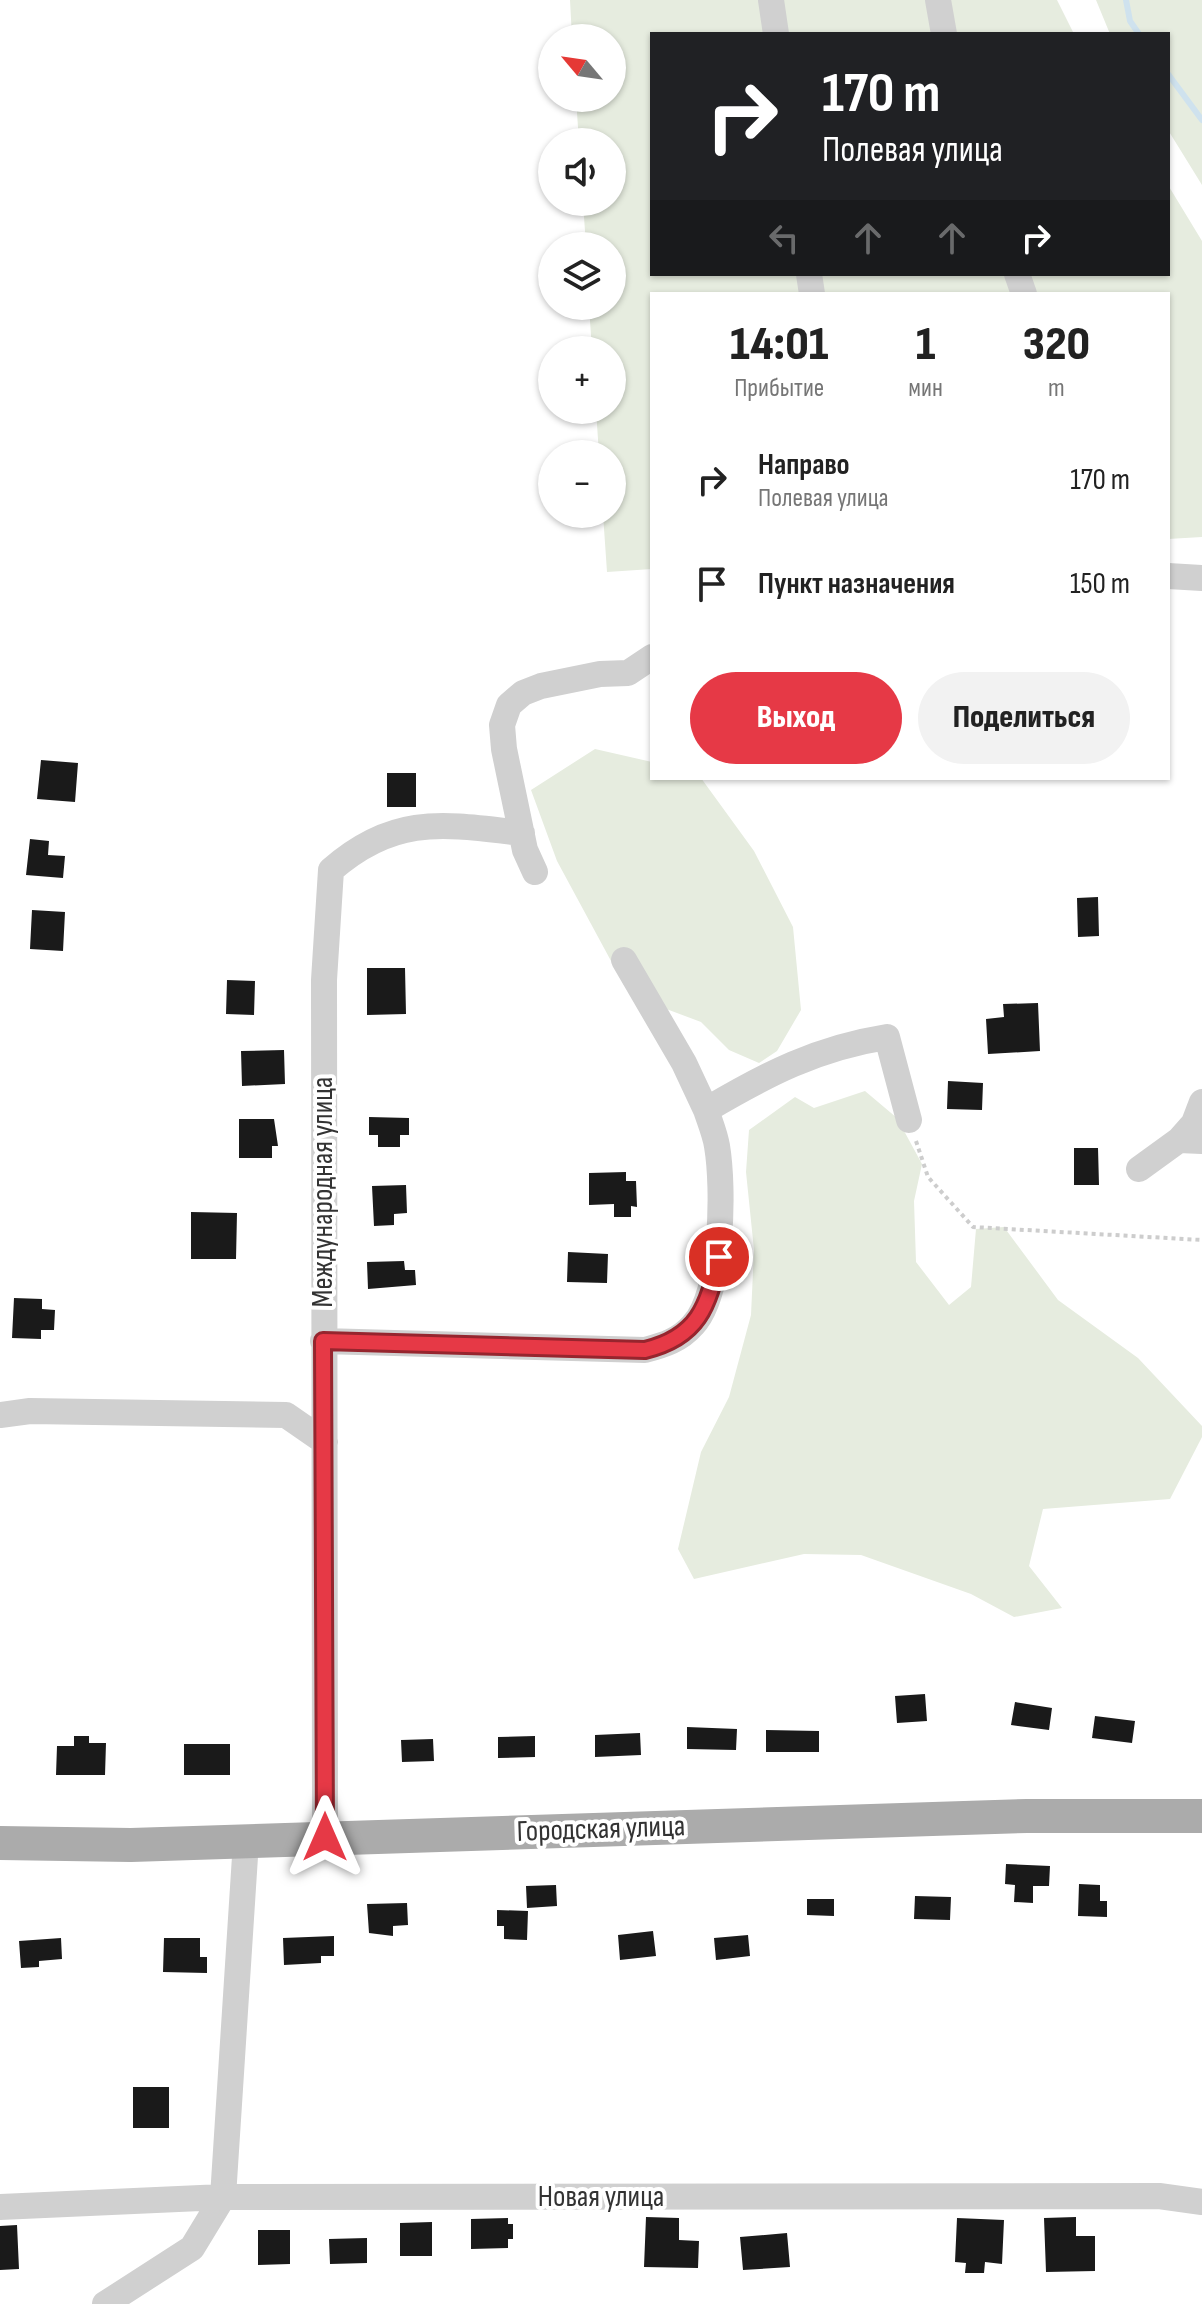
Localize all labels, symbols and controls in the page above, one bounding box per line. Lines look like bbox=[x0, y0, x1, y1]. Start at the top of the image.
north arrow bbox=[538, 24, 626, 112]
map controls bbox=[538, 24, 626, 528]
text: 170 m bbox=[822, 61, 940, 128]
icon: right bbox=[690, 64, 794, 168]
button: sound bbox=[538, 128, 626, 216]
text: Полевая улица bbox=[822, 129, 1003, 172]
icon: left bbox=[762, 216, 806, 260]
icon: ahead bbox=[846, 216, 890, 260]
icon: ahead bbox=[930, 216, 974, 260]
icon: right bbox=[1014, 216, 1058, 260]
button: layers bbox=[538, 232, 626, 320]
text: 14:01 bbox=[730, 316, 828, 373]
text: 1 bbox=[916, 316, 935, 373]
text: 320 bbox=[1023, 316, 1090, 373]
button: + bbox=[538, 336, 626, 424]
text: Прибытие bbox=[734, 373, 824, 404]
text: мин bbox=[908, 373, 943, 404]
text: m bbox=[1048, 373, 1065, 404]
button: − bbox=[538, 440, 626, 528]
text: Направо bbox=[758, 447, 850, 483]
icon: right bbox=[690, 458, 734, 502]
text: 170 m bbox=[1070, 462, 1130, 498]
text: Полевая улица bbox=[758, 483, 889, 514]
icon: arrive bbox=[690, 562, 734, 606]
text: Пункт назначения bbox=[758, 566, 955, 602]
text: 150 m bbox=[1070, 566, 1130, 602]
button: Выход bbox=[690, 672, 902, 764]
button: Поделиться bbox=[918, 672, 1130, 764]
street label: Международная улица bbox=[305, 1077, 341, 1307]
pin bbox=[685, 1223, 753, 1291]
icon: arrive bbox=[697, 1235, 741, 1279]
position arrow bbox=[283, 1795, 367, 1879]
street label: Городская улица bbox=[516, 1808, 686, 1850]
street label: Новая улица bbox=[538, 2179, 664, 2215]

